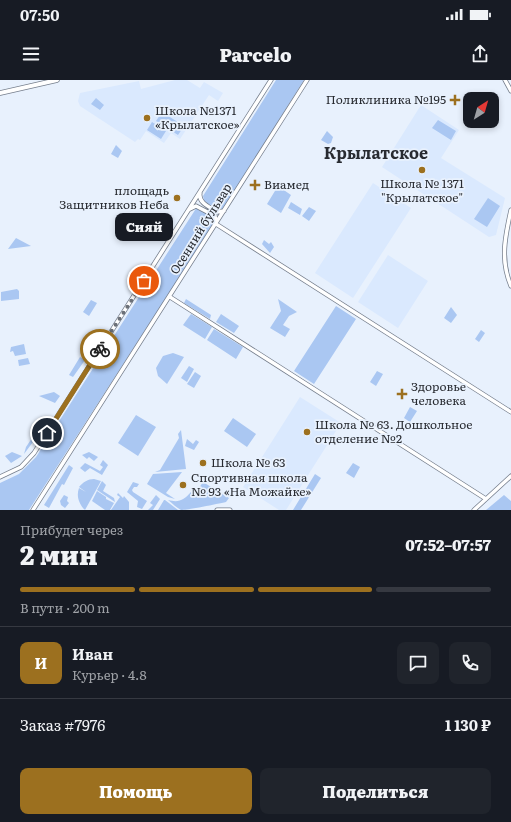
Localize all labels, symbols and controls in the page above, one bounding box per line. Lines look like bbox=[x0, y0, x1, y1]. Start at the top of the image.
text: 07:50 bbox=[20, 3, 59, 26]
text: Parcelo bbox=[219, 41, 292, 68]
icon: menu bbox=[20, 43, 42, 65]
icon: share bbox=[469, 43, 491, 65]
place label: Поликлиника №195 bbox=[326, 90, 446, 108]
north arrow bbox=[463, 92, 499, 128]
map controls bbox=[463, 92, 499, 128]
marker: Поликлиника №195 bbox=[449, 94, 461, 106]
place label: Школа №1371 «Крылатское» bbox=[155, 101, 240, 133]
marker: Школа №1371 «Крылатское» bbox=[142, 113, 152, 123]
district label: Крылатское bbox=[324, 140, 428, 164]
marker: Школа № 1371 "Крылатское" bbox=[417, 165, 427, 175]
place label: Школа № 1371 "Крылатское" bbox=[380, 174, 464, 206]
place label: Виамед bbox=[264, 175, 309, 193]
street label: Осенний бульвар bbox=[165, 179, 235, 277]
marker: Виамед bbox=[249, 179, 261, 191]
place label: площадь Защитников Неба bbox=[59, 181, 170, 213]
marker: площадь Защитников Неба bbox=[172, 193, 182, 203]
callout: Сияй bbox=[115, 213, 173, 241]
text: Сияй bbox=[126, 217, 162, 236]
pin bbox=[127, 264, 161, 298]
icon: bag bbox=[133, 270, 155, 292]
courier bbox=[80, 329, 120, 369]
icon: bike bbox=[89, 338, 111, 360]
place label: Здоровье человека bbox=[411, 377, 466, 409]
marker: Здоровье человека bbox=[396, 388, 408, 400]
place label: Школа № 63. Дошкольное отделение №2 bbox=[315, 415, 473, 447]
pin bbox=[30, 416, 64, 450]
icon: home bbox=[36, 422, 58, 444]
marker: Школа № 63. Дошкольное отделение №2 bbox=[302, 427, 312, 437]
place label: Школа № 63 bbox=[211, 453, 286, 471]
marker: Школа № 63 bbox=[198, 458, 208, 468]
place label: Спортивная школа № 93 «На Можайке» bbox=[191, 468, 311, 500]
marker: Спортивная школа № 93 «На Можайке» bbox=[178, 480, 188, 490]
text: Прибудет через bbox=[20, 520, 123, 539]
text: 07:52–07:57 bbox=[405, 533, 491, 556]
text: 2 мин bbox=[20, 534, 98, 573]
text: В пути · 200 m bbox=[20, 598, 110, 617]
text: Иван bbox=[72, 642, 113, 665]
button: chat bbox=[397, 642, 439, 684]
button: phone bbox=[449, 642, 491, 684]
text: И bbox=[35, 651, 47, 674]
text: Курьер · 4.8 bbox=[72, 665, 147, 684]
text: Заказ #7976 bbox=[20, 713, 105, 736]
text: 1 130 ₽ bbox=[445, 713, 491, 736]
button: Помощь bbox=[20, 768, 252, 814]
button: Поделиться bbox=[260, 768, 491, 814]

